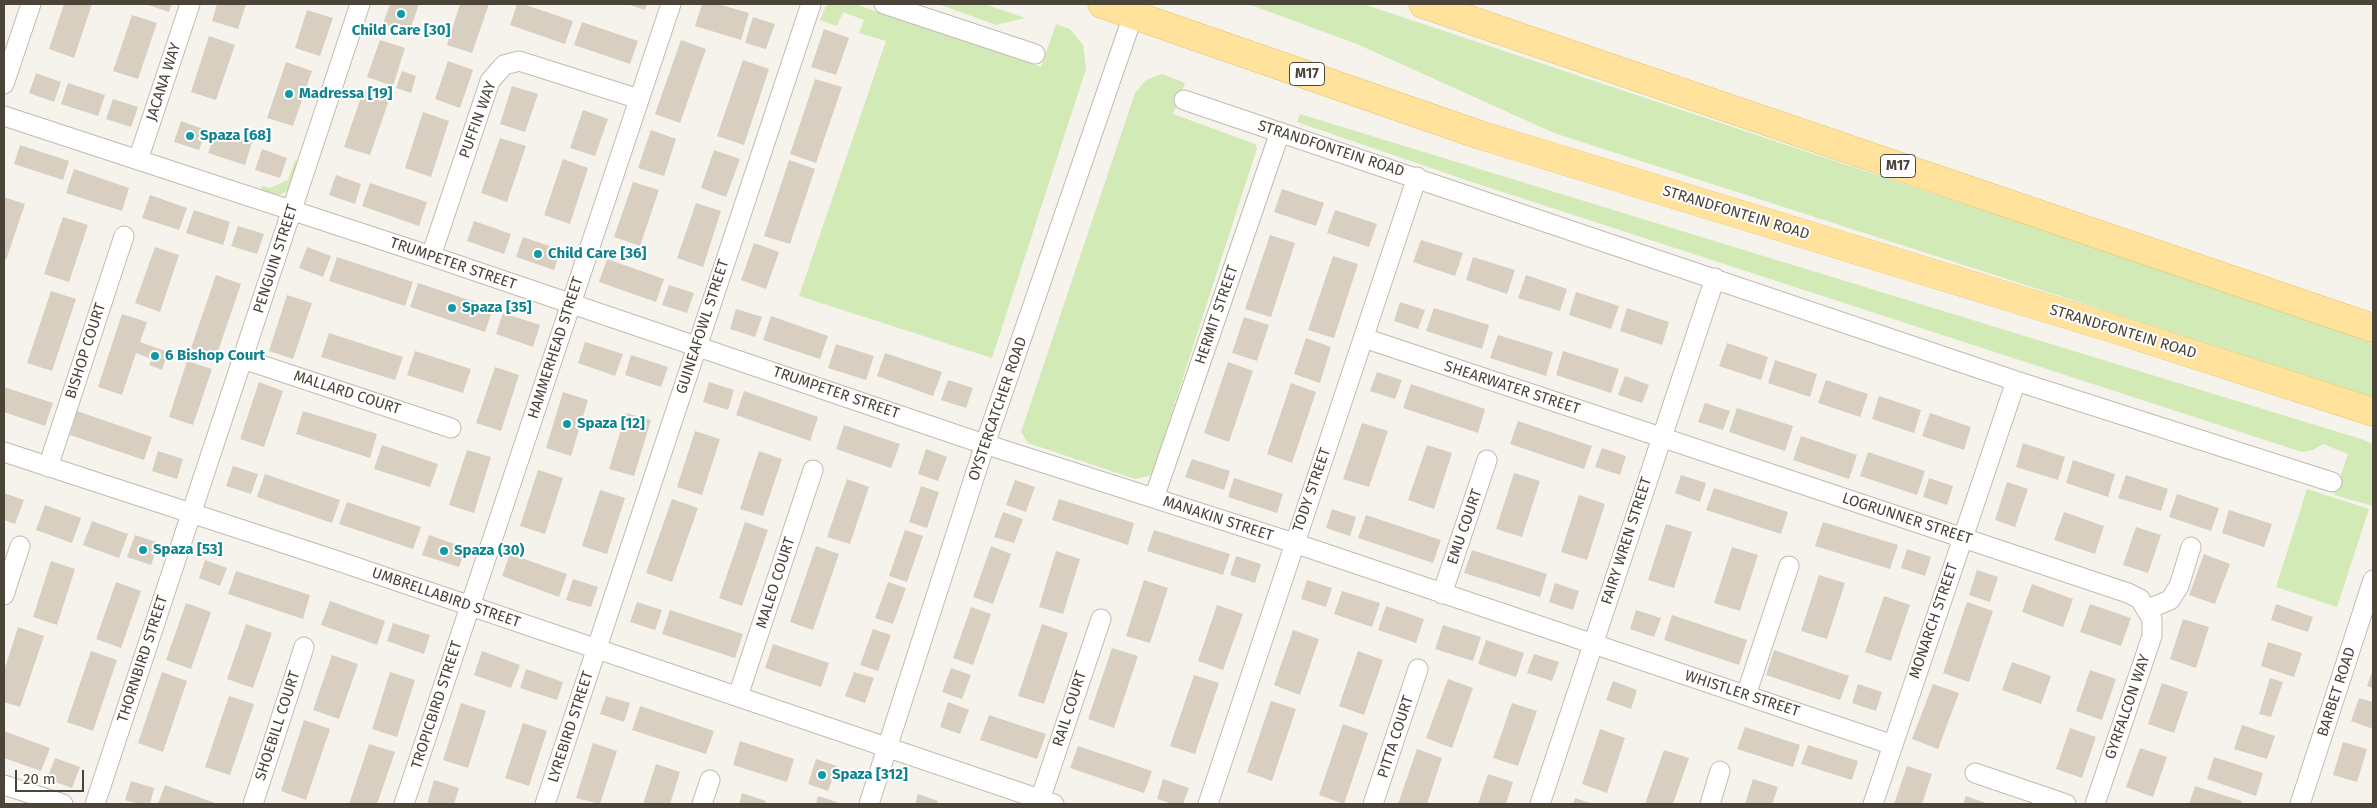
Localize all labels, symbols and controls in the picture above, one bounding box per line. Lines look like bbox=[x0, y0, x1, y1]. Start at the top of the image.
marker: Child Care [30] bbox=[395, 8, 407, 20]
place label: Child Care [30] bbox=[352, 22, 450, 40]
street label: JACANA WAY bbox=[143, 41, 185, 123]
road number: M17 bbox=[1290, 62, 1324, 86]
street label: PUFFIN WAY bbox=[456, 79, 500, 161]
place label: Madressa [19] bbox=[299, 85, 392, 103]
marker: Madressa [19] bbox=[283, 88, 295, 100]
street label: STRANDFONTEIN ROAD bbox=[1256, 117, 1406, 181]
place label: Spaza [68] bbox=[200, 127, 271, 145]
marker: Spaza [68] bbox=[184, 130, 196, 142]
road number: M17 bbox=[1880, 154, 1916, 178]
street label: STRANDFONTEIN ROAD bbox=[1660, 182, 1812, 244]
street label: PENGUIN STREET bbox=[250, 202, 302, 316]
street label: TRUMPETER STREET bbox=[387, 234, 519, 294]
place label: Child Care [36] bbox=[548, 245, 646, 263]
marker: Child Care [36] bbox=[532, 248, 544, 260]
street label: GUINEAFOWL STREET bbox=[673, 257, 733, 397]
street label: HERMIT STREET bbox=[1192, 263, 1242, 367]
street label: HAMMERHEAD STREET bbox=[525, 275, 587, 421]
place label: Spaza [35] bbox=[462, 299, 532, 317]
street label: BISHOP COURT bbox=[62, 301, 110, 401]
street label: STRANDFONTEIN ROAD bbox=[2047, 301, 2199, 363]
marker: Spaza [35] bbox=[446, 302, 458, 314]
street label: OYSTERCATCHER ROAD bbox=[965, 335, 1031, 483]
place label: 6 Bishop Court bbox=[165, 347, 265, 365]
marker: 6 Bishop Court bbox=[149, 350, 161, 362]
street label: SHEARWATER STREET bbox=[1442, 358, 1582, 418]
street label: TRUMPETER STREET bbox=[770, 363, 902, 423]
street label: MALLARD COURT bbox=[291, 367, 403, 419]
place label: Spaza [12] bbox=[577, 415, 645, 433]
marker: Spaza [12] bbox=[561, 418, 573, 430]
street label: TODY STREET bbox=[1289, 446, 1335, 534]
street label: FAIRY WREN STREET bbox=[1598, 475, 1656, 607]
street label: EMU COURT bbox=[1444, 487, 1486, 567]
street label: LOGRUNNER STREET bbox=[1840, 489, 1974, 549]
street label: MANAKIN STREET bbox=[1161, 493, 1275, 545]
street label: MALEO COURT bbox=[753, 535, 799, 631]
place label: Spaza [53] bbox=[153, 541, 222, 559]
place label: Spaza (30) bbox=[454, 542, 524, 560]
marker: Spaza [53] bbox=[137, 544, 149, 556]
marker: Spaza (30) bbox=[438, 545, 450, 557]
street label: MONARCH STREET bbox=[1906, 561, 1962, 681]
street label: UMBRELLABIRD STREET bbox=[369, 564, 523, 632]
street label: THORNBIRD STREET bbox=[114, 593, 172, 725]
street label: TROPICBIRD STREET bbox=[408, 639, 466, 771]
street label: BARBET ROAD bbox=[2314, 645, 2360, 739]
street label: GYRFALCON WAY bbox=[2102, 652, 2154, 762]
street label: WHISTLER STREET bbox=[1682, 667, 1802, 721]
street label: SHOEBILL COURT bbox=[252, 669, 304, 783]
street label: LYREBIRD STREET bbox=[544, 669, 598, 785]
street label: RAIL COURT bbox=[1049, 669, 1091, 749]
street label: PITTA COURT bbox=[1374, 694, 1418, 780]
scale bar bbox=[18, 760, 86, 792]
place label: Spaza [312] bbox=[832, 766, 908, 784]
marker: Spaza [312] bbox=[816, 769, 828, 781]
text: 20 m bbox=[23, 770, 56, 788]

